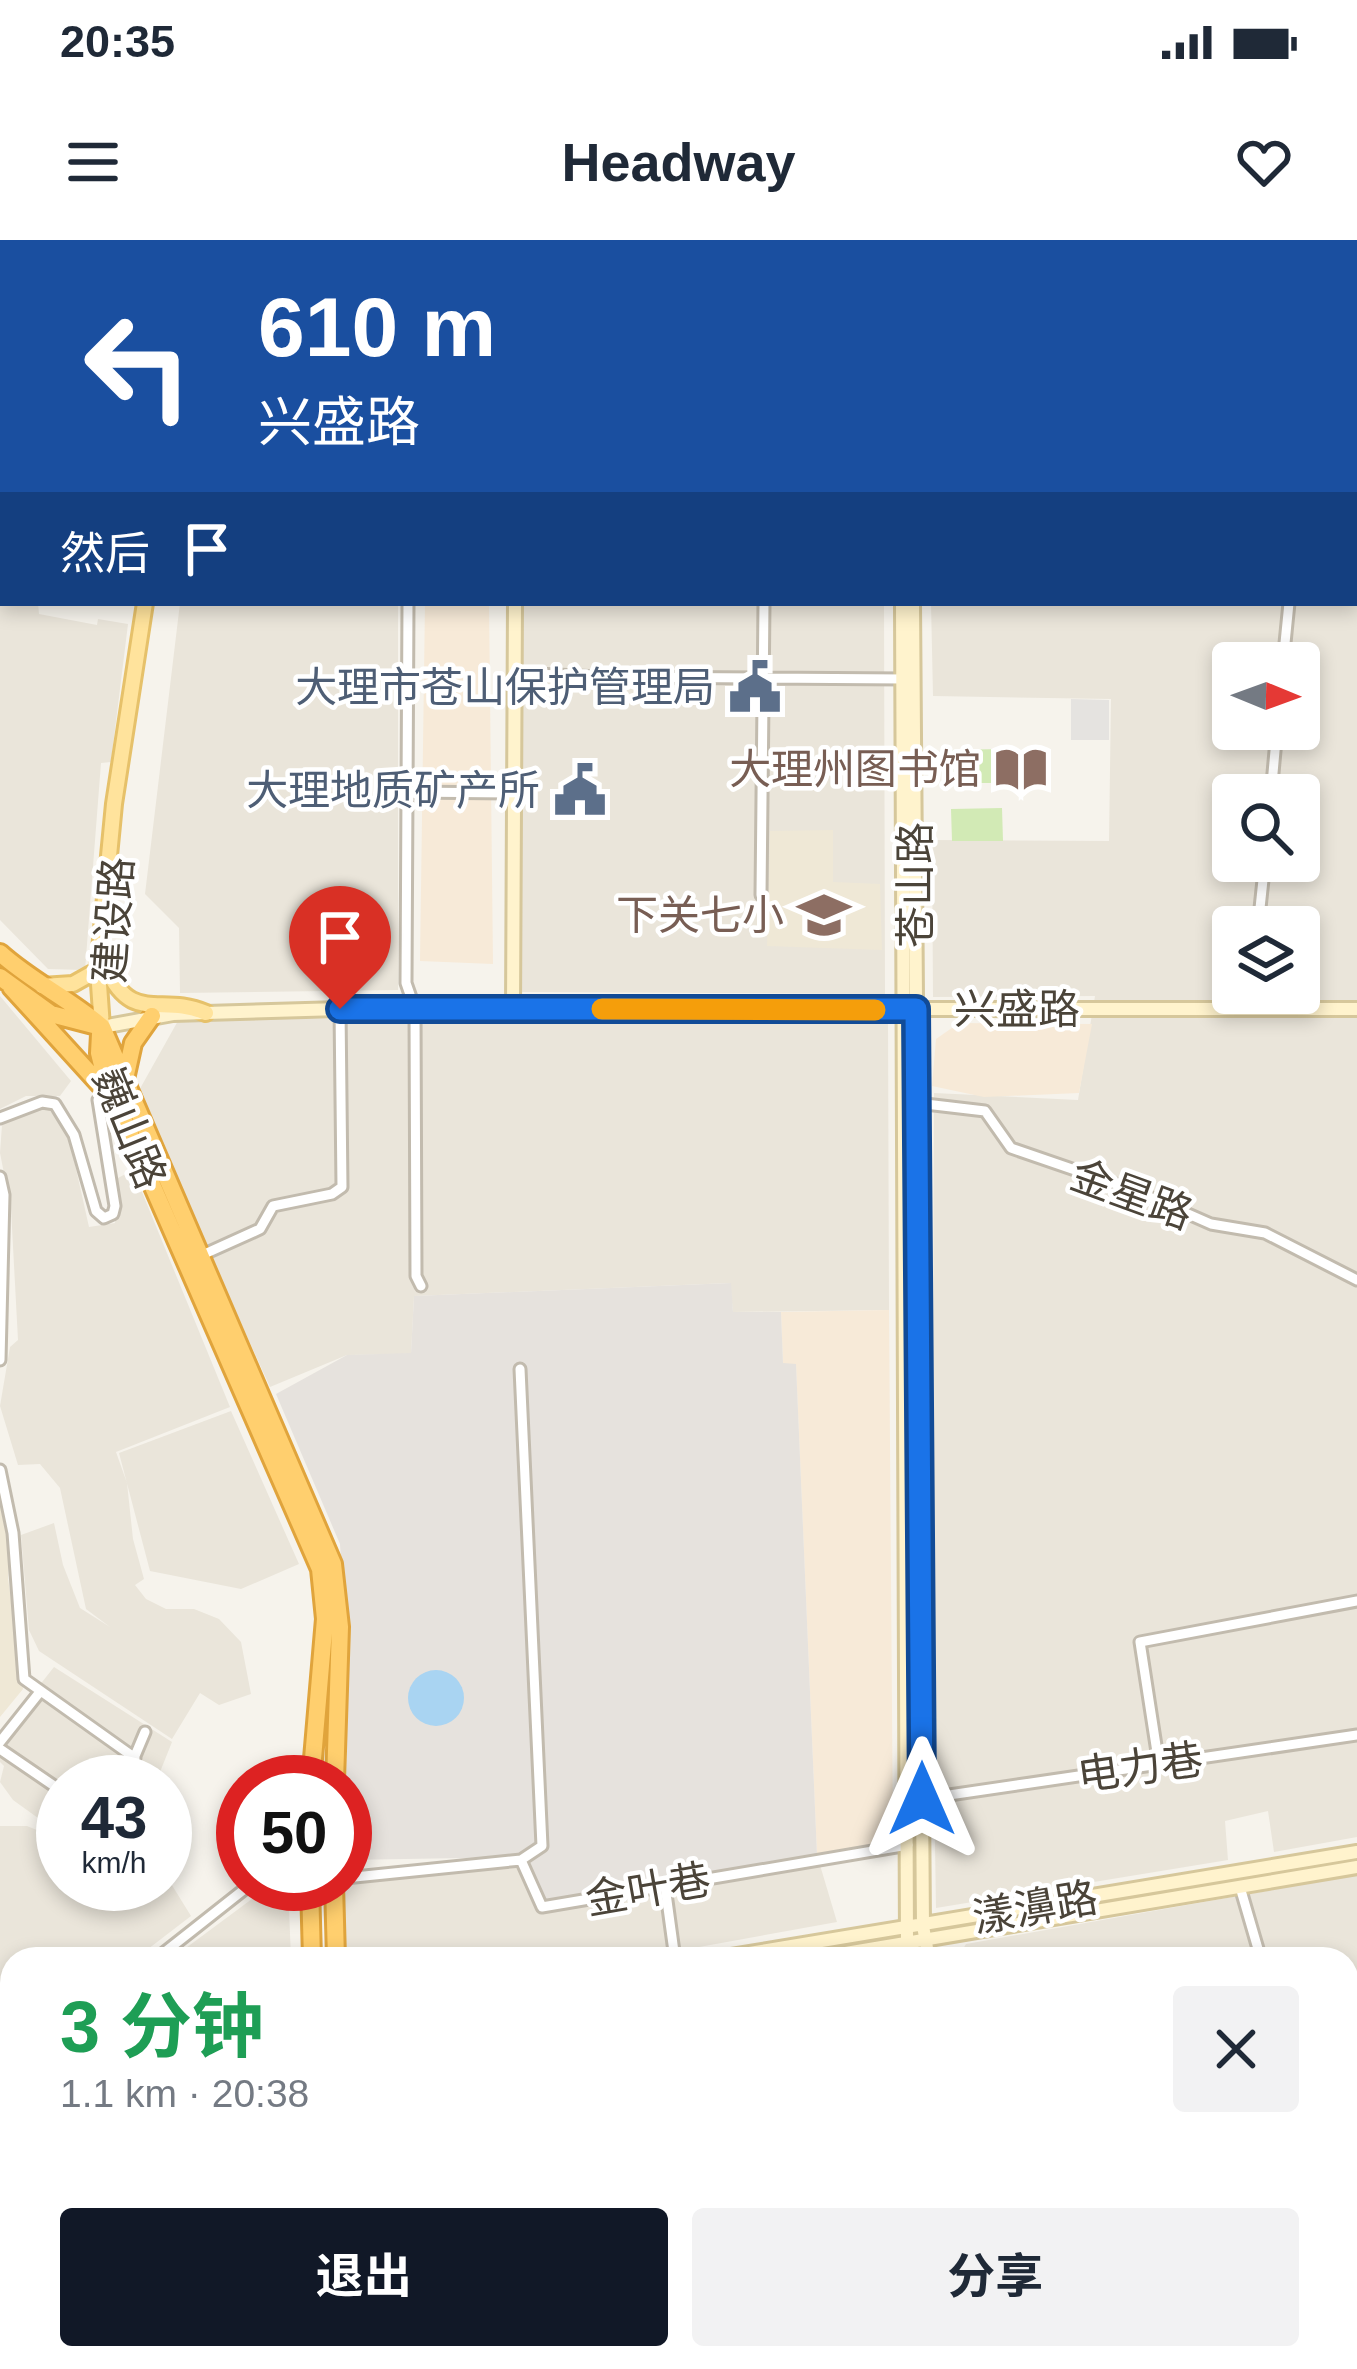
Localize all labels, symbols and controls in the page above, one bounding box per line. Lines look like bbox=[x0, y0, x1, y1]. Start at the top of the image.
text: 20:35 bbox=[60, 16, 175, 67]
icon: menu bbox=[60, 129, 126, 195]
icon: heart bbox=[1231, 129, 1297, 195]
text: Headway bbox=[561, 132, 796, 192]
text: 610 m bbox=[258, 280, 496, 374]
icon: left bbox=[60, 288, 216, 444]
text: 兴盛路 bbox=[258, 392, 420, 452]
icon: arrive bbox=[174, 516, 240, 582]
text: 然后 bbox=[60, 528, 150, 579]
north arrow bbox=[1212, 642, 1320, 750]
map controls bbox=[1212, 642, 1320, 1014]
public building icon: 大理市苍山保护管理局 bbox=[726, 658, 784, 716]
place label: 大理市苍山保护管理局 bbox=[295, 664, 715, 711]
library icon: 大理州图书馆 bbox=[992, 740, 1050, 798]
place label: 大理州图书馆 bbox=[729, 746, 981, 793]
public building icon: 大理地质矿产所 bbox=[551, 761, 609, 819]
place label: 大理地质矿产所 bbox=[246, 767, 540, 814]
button: search bbox=[1212, 774, 1320, 882]
street label: 苍山路 bbox=[892, 822, 939, 948]
street label: 建设路 bbox=[86, 856, 141, 985]
pin bbox=[289, 886, 391, 1009]
school or university icon: 下关七小 bbox=[795, 886, 853, 944]
place label: 下关七小 bbox=[616, 892, 784, 939]
icon: arrive bbox=[307, 904, 373, 970]
button: layers bbox=[1212, 906, 1320, 1014]
street label: 兴盛路 bbox=[954, 986, 1080, 1033]
street label: 巍山路 bbox=[84, 1061, 175, 1195]
street label: 金星路 bbox=[1065, 1151, 1199, 1238]
street label: 电力巷 bbox=[1074, 1735, 1206, 1800]
position arrow bbox=[859, 1736, 985, 1862]
speed limit sign: 50 bbox=[216, 1755, 372, 1911]
text: 43 bbox=[81, 1784, 147, 1851]
text: km/h bbox=[81, 1846, 147, 1879]
street label: 金叶巷 bbox=[582, 1855, 714, 1924]
street label: 漾濞路 bbox=[969, 1873, 1101, 1942]
button: close bbox=[1173, 1986, 1299, 2112]
text: 3 分钟 bbox=[60, 1987, 264, 2067]
text: 1.1 km · 20:38 bbox=[60, 2072, 309, 2115]
button: 退出 bbox=[60, 2208, 668, 2346]
button: 分享 bbox=[692, 2208, 1299, 2346]

